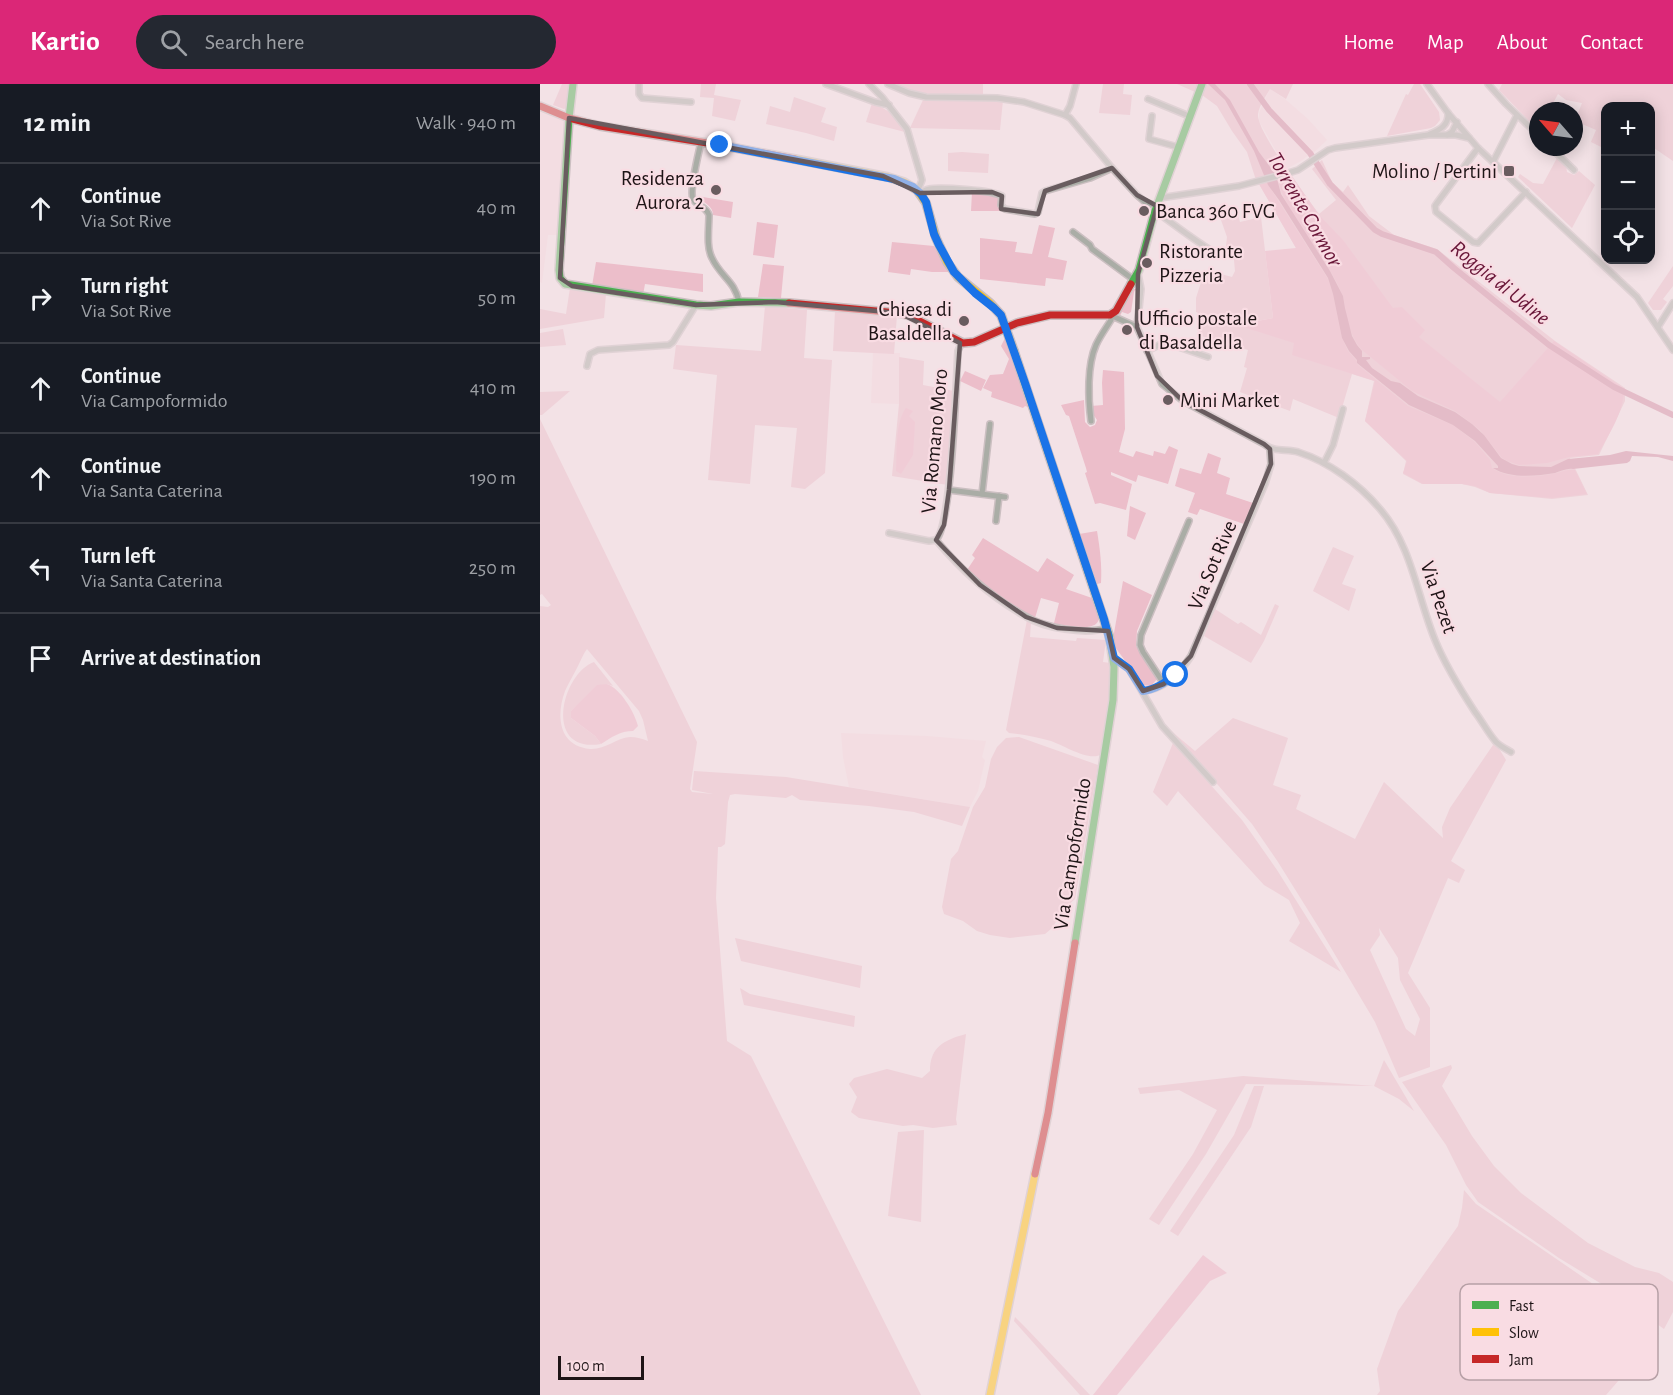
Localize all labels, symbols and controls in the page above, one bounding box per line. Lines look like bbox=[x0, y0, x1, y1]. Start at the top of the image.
search box bbox=[136, 15, 556, 69]
icon: search bbox=[157, 26, 190, 59]
text: Kartio bbox=[30, 28, 100, 56]
text: Search here bbox=[205, 31, 304, 53]
text: Home bbox=[1343, 32, 1394, 53]
text: Map bbox=[1427, 32, 1464, 53]
text: About bbox=[1497, 32, 1547, 53]
text: Contact bbox=[1580, 32, 1643, 53]
north arrow bbox=[1529, 102, 1583, 156]
map controls bbox=[1601, 102, 1655, 264]
button: + bbox=[1601, 102, 1655, 156]
text: 12 min bbox=[24, 110, 91, 136]
text: Walk · 940 m bbox=[416, 113, 516, 133]
route end bbox=[706, 131, 732, 157]
water label: Torrente Cormor bbox=[1264, 149, 1347, 271]
button: − bbox=[1601, 156, 1655, 210]
place label: Molino / Pertini bbox=[1372, 161, 1497, 182]
marker: Molino / Pertini bbox=[1502, 164, 1516, 178]
place label: Residenza Aurora 2 bbox=[621, 168, 704, 213]
marker: Residenza Aurora 2 bbox=[709, 183, 723, 197]
text: Continue bbox=[81, 185, 161, 207]
icon: ahead bbox=[24, 192, 57, 225]
text: 40 m bbox=[477, 198, 516, 218]
place label: Banca 360 FVG bbox=[1156, 201, 1275, 222]
marker: Banca 360 FVG bbox=[1137, 204, 1151, 218]
button: locate bbox=[1601, 210, 1655, 264]
text: Via Sot Rive bbox=[81, 211, 172, 231]
water label: Roggia di Udine bbox=[1447, 236, 1554, 329]
place label: Ristorante Pizzeria bbox=[1159, 241, 1243, 286]
marker: Ristorante Pizzeria bbox=[1140, 256, 1154, 270]
text: Turn right bbox=[81, 275, 168, 297]
icon: right bbox=[24, 282, 57, 315]
text: 50 m bbox=[478, 288, 516, 308]
place label: Chiesa di Basaldella bbox=[868, 299, 952, 344]
text: Via Sot Rive bbox=[81, 301, 172, 321]
place label: Ufficio postale di Basaldella bbox=[1139, 308, 1257, 353]
marker: Chiesa di Basaldella bbox=[957, 314, 971, 328]
marker: Ufficio postale di Basaldella bbox=[1120, 323, 1134, 337]
text: Continue bbox=[81, 365, 161, 387]
street label: Via Romano Moro bbox=[918, 368, 951, 514]
icon: ahead bbox=[24, 372, 57, 405]
text: 410 m bbox=[470, 378, 516, 398]
place label: Mini Market bbox=[1180, 390, 1280, 411]
text: Via Campoformido bbox=[81, 391, 228, 411]
marker: Mini Market bbox=[1161, 393, 1175, 407]
text: Continue bbox=[81, 455, 161, 477]
icon: ahead bbox=[24, 462, 57, 495]
text: 190 m bbox=[470, 468, 516, 488]
text: Via Santa Caterina bbox=[81, 481, 223, 501]
street label: Via Sot Rive bbox=[1184, 517, 1241, 613]
text: Turn left bbox=[81, 545, 155, 567]
icon: left bbox=[24, 552, 57, 585]
text: 250 m bbox=[469, 558, 516, 578]
street label: Via Pezet bbox=[1416, 558, 1461, 636]
text: Via Santa Caterina bbox=[81, 571, 223, 591]
icon: arrive bbox=[24, 642, 57, 675]
text: Arrive at destination bbox=[81, 647, 261, 669]
route start bbox=[1162, 661, 1188, 687]
street label: Via Campoformido bbox=[1050, 776, 1095, 932]
legend bbox=[1460, 1284, 1658, 1380]
text: Fast bbox=[1509, 1298, 1534, 1314]
text: Slow bbox=[1509, 1325, 1539, 1341]
text: Jam bbox=[1509, 1352, 1534, 1368]
scale bar bbox=[558, 1353, 644, 1380]
text: 100 m bbox=[567, 1358, 605, 1374]

